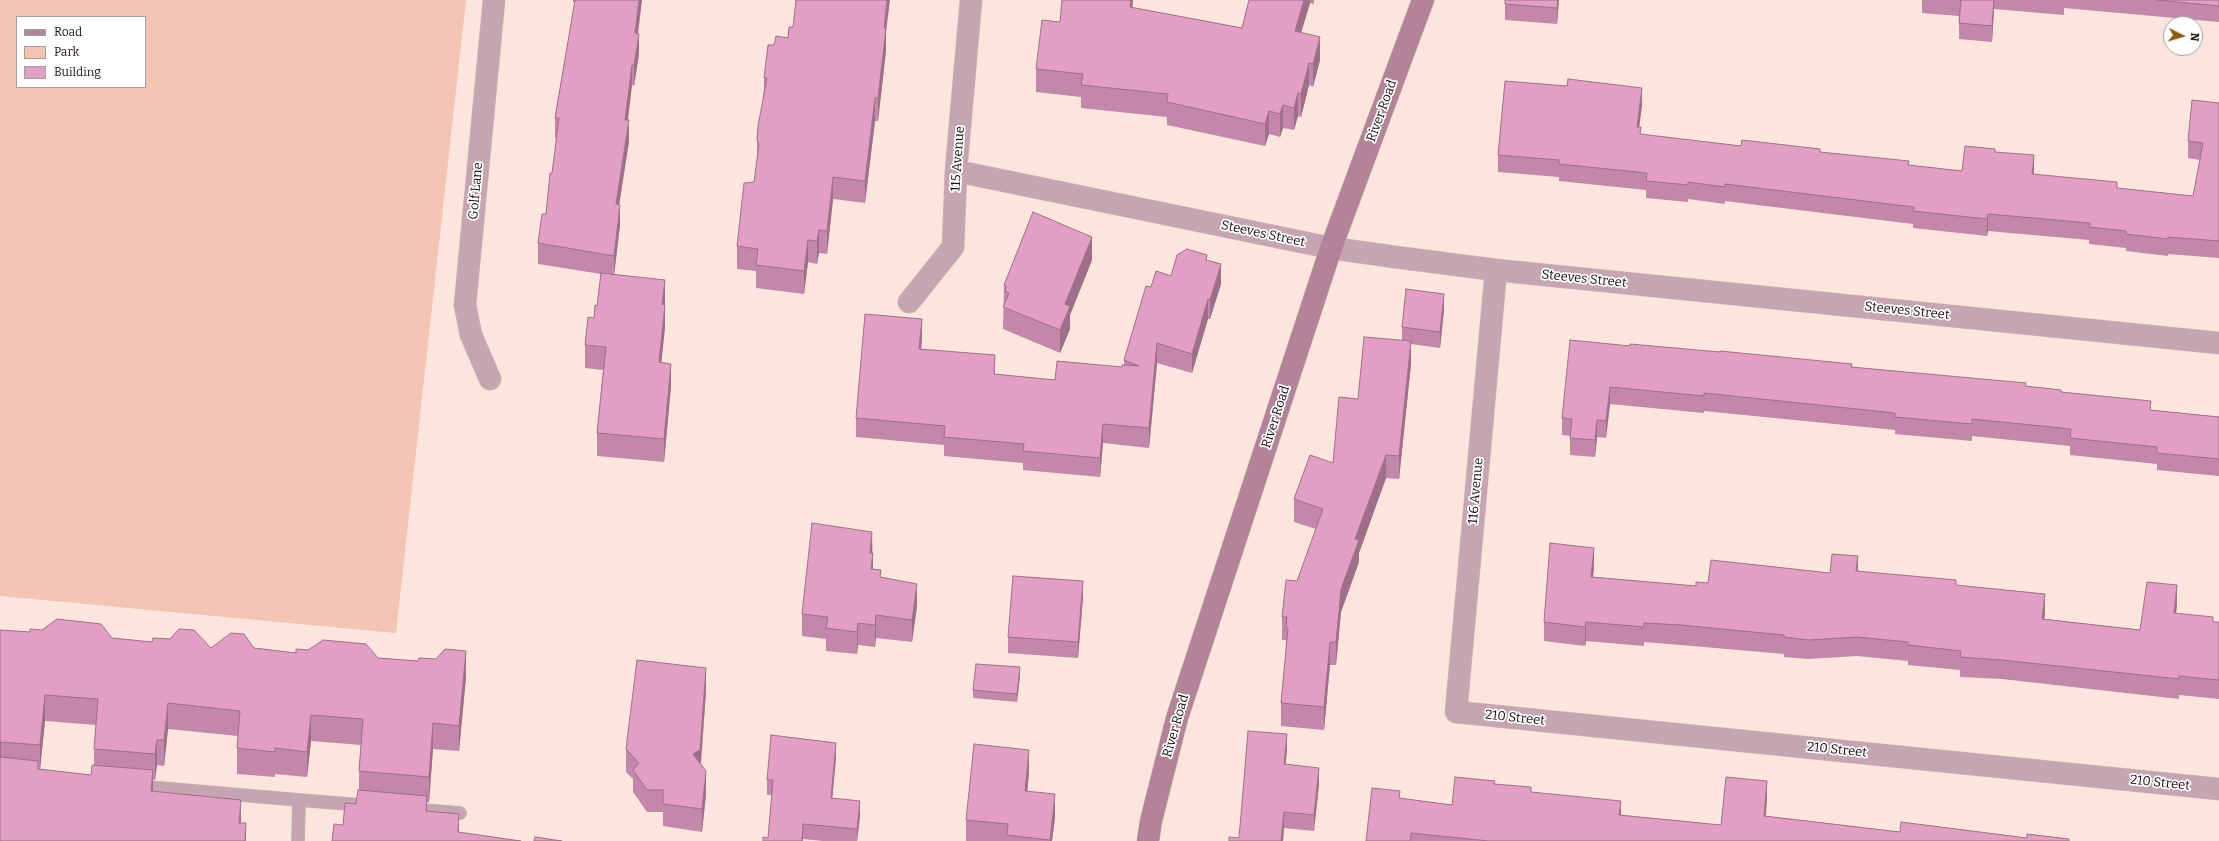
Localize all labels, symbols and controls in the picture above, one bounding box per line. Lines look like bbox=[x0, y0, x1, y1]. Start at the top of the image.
legend bbox=[16, 16, 146, 88]
north arrow bbox=[2163, 16, 2203, 56]
text: Road bbox=[54, 25, 82, 39]
text: N bbox=[2188, 32, 2201, 42]
text: Park bbox=[54, 45, 79, 59]
text: Building bbox=[54, 65, 101, 79]
street label: River Road bbox=[1364, 78, 1400, 144]
street label: 115 Avenue bbox=[948, 126, 968, 192]
street label: Golf Lane bbox=[466, 162, 486, 220]
street label: Steeves Street bbox=[1220, 217, 1306, 251]
street label: Steeves Street bbox=[1541, 267, 1627, 291]
street label: Steeves Street bbox=[1864, 299, 1950, 323]
street label: River Road bbox=[1259, 384, 1293, 450]
street label: 116 Avenue bbox=[1465, 457, 1487, 525]
street label: River Road bbox=[1160, 693, 1192, 759]
street label: 210 Street bbox=[1484, 707, 1546, 729]
street label: 210 Street bbox=[1806, 739, 1868, 761]
street label: 210 Street bbox=[2129, 772, 2191, 794]

